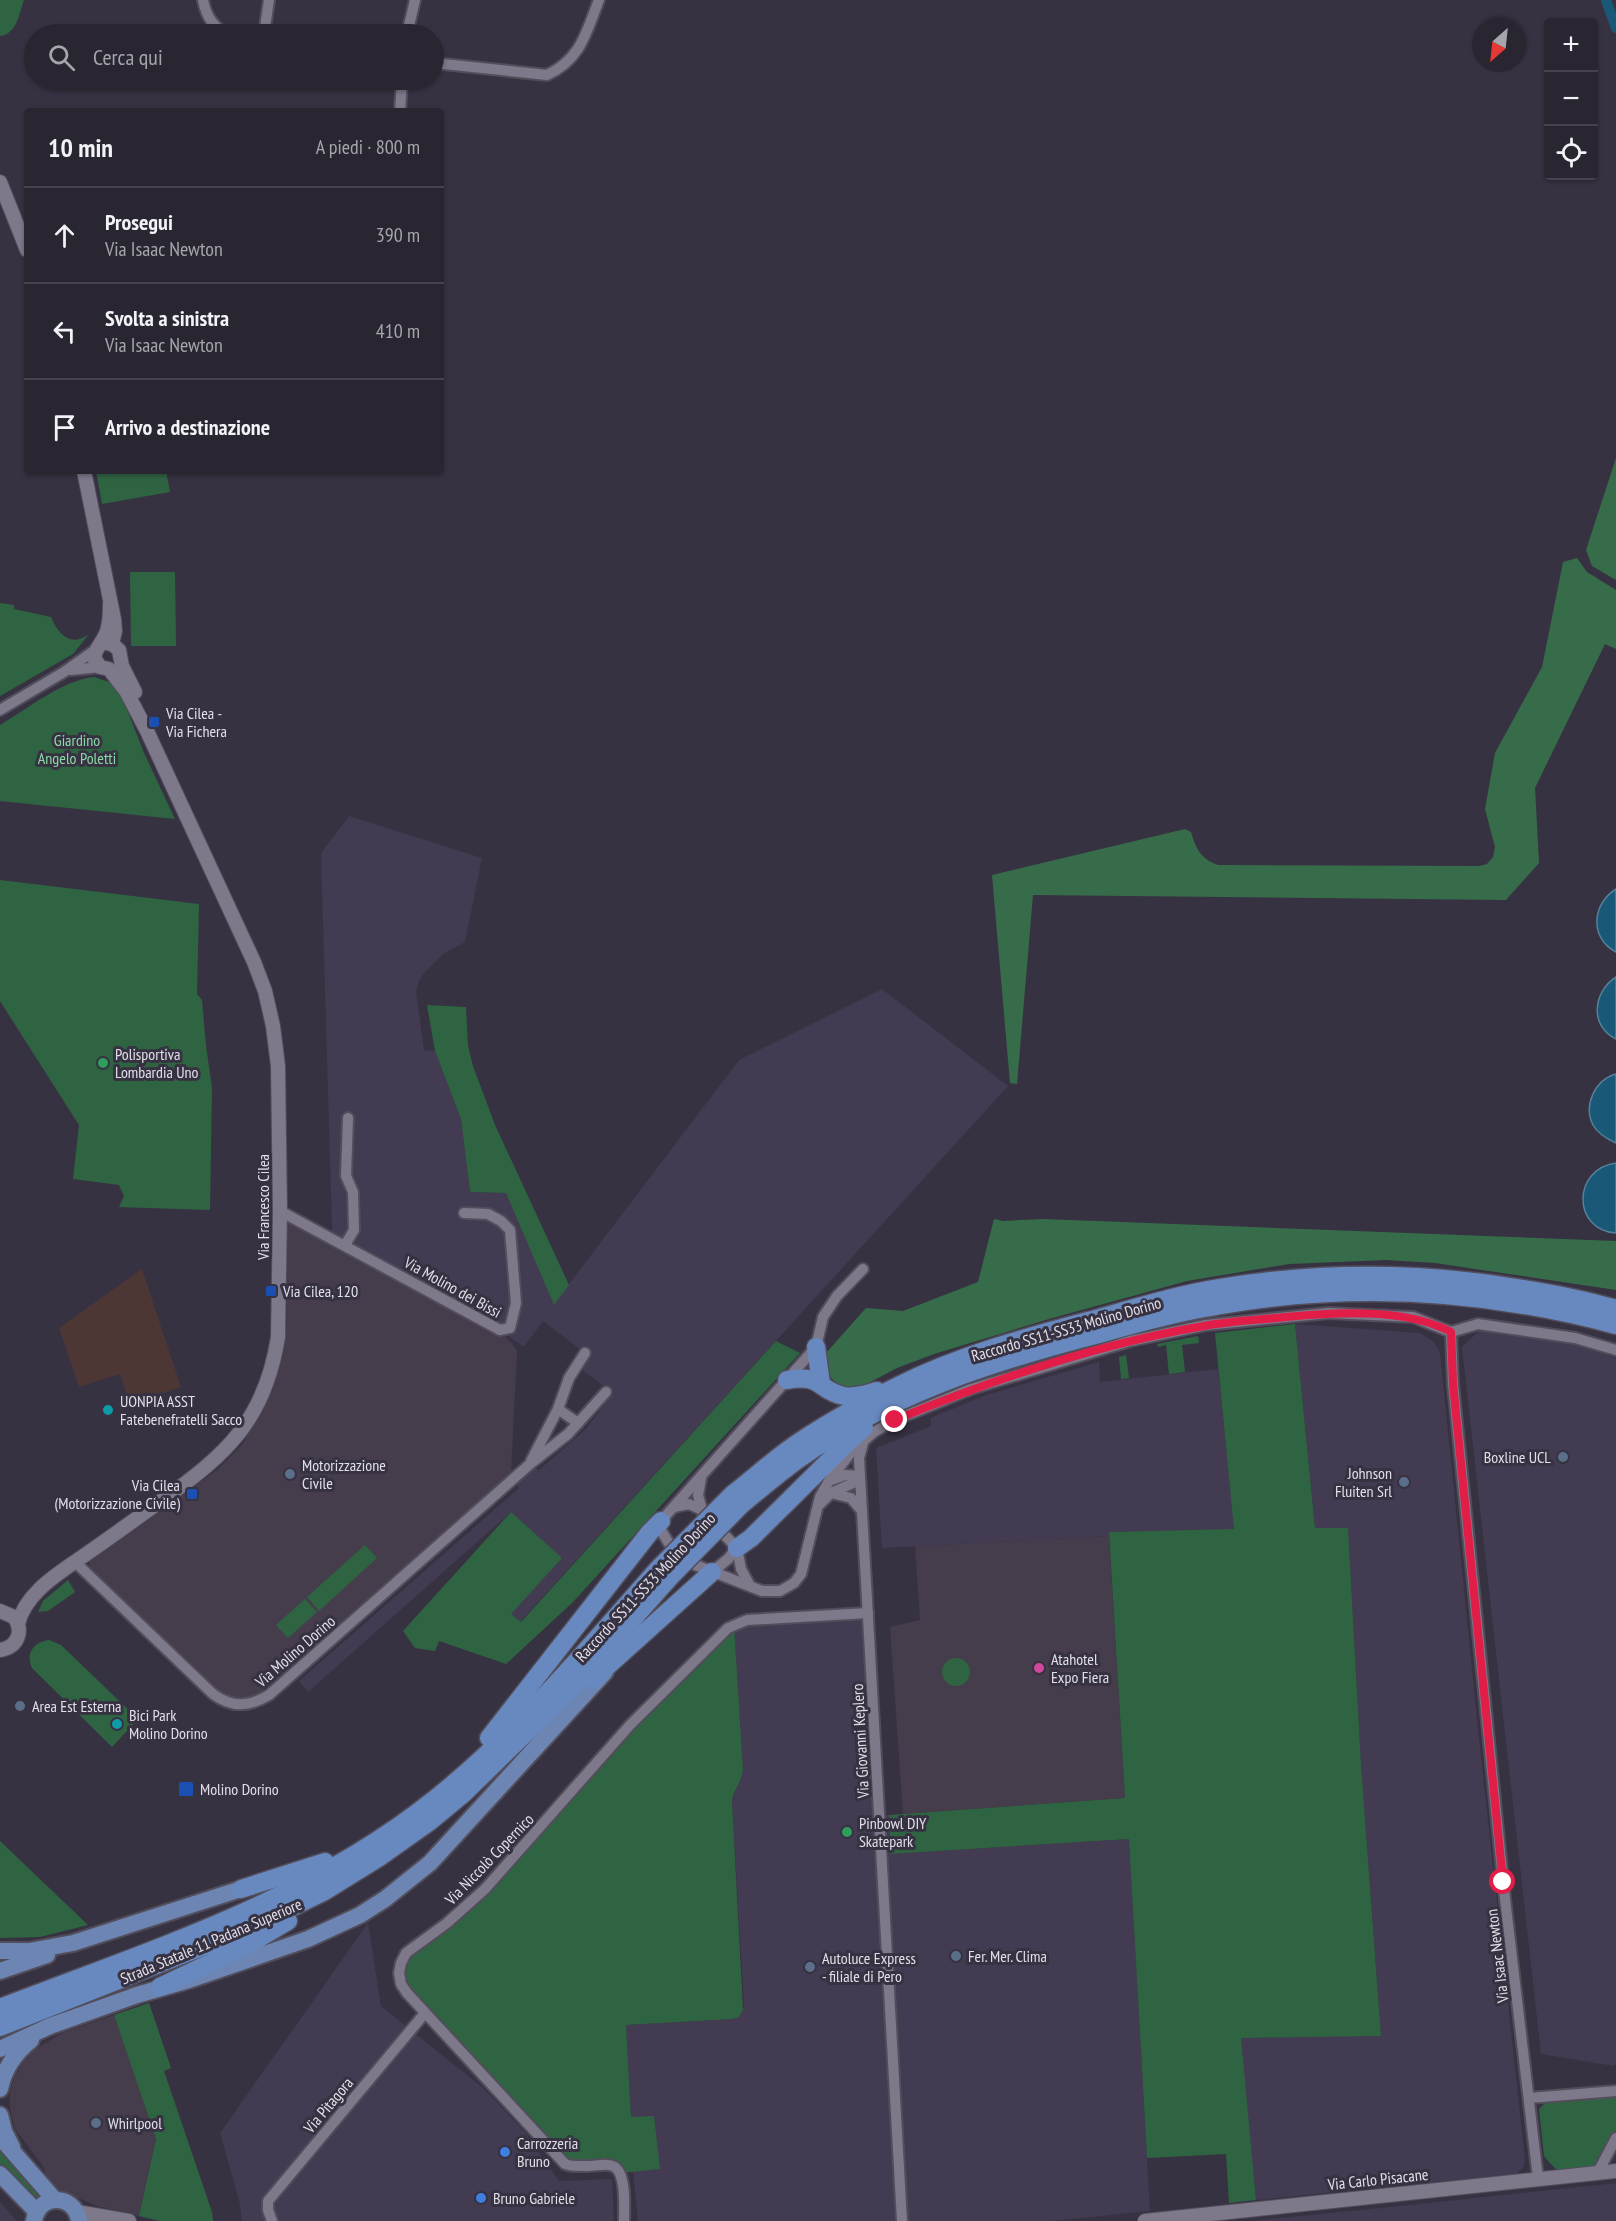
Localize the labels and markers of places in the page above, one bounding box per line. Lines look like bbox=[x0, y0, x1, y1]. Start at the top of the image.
place label: Via Cilea - Via Fichera bbox=[165, 703, 227, 741]
marker: Via Cilea - Via Fichera bbox=[147, 715, 161, 729]
place label: Polisportiva Lombardia Uno bbox=[115, 1044, 199, 1082]
marker: Polisportiva Lombardia Uno bbox=[96, 1056, 110, 1070]
place label: Via Cilea, 120 bbox=[282, 1281, 358, 1301]
marker: Via Cilea, 120 bbox=[264, 1284, 278, 1298]
place label: UONPIA ASST Fatebenefratelli Sacco bbox=[120, 1391, 242, 1429]
marker: UONPIA ASST Fatebenefratelli Sacco bbox=[101, 1403, 115, 1417]
place label: Boxline UCL bbox=[1484, 1447, 1551, 1467]
marker: Boxline UCL bbox=[1556, 1450, 1570, 1464]
place label: Motorizzazione Civile bbox=[302, 1455, 386, 1493]
place label: Johnson Fluiten Srl bbox=[1335, 1463, 1392, 1501]
marker: Motorizzazione Civile bbox=[283, 1467, 297, 1481]
place label: Via Cilea (Motorizzazione Civile) bbox=[54, 1475, 180, 1513]
marker: Johnson Fluiten Srl bbox=[1397, 1475, 1411, 1489]
marker: Via Cilea (Motorizzazione Civile) bbox=[185, 1487, 199, 1501]
place label: Atahotel Expo Fiera bbox=[1051, 1649, 1109, 1687]
marker: Atahotel Expo Fiera bbox=[1032, 1661, 1046, 1675]
place label: Area Est Esterna bbox=[32, 1696, 121, 1716]
marker: Area Est Esterna bbox=[13, 1699, 27, 1713]
place label: Bici Park Molino Dorino bbox=[129, 1705, 208, 1743]
marker: Bici Park Molino Dorino bbox=[110, 1717, 124, 1731]
place label: Molino Dorino bbox=[200, 1779, 279, 1799]
marker: Molino Dorino bbox=[177, 1780, 195, 1798]
place label: Pinbowl DIY Skatepark bbox=[859, 1813, 927, 1851]
marker: Pinbowl DIY Skatepark bbox=[840, 1825, 854, 1839]
place label: Fer. Mer. Clima bbox=[968, 1946, 1047, 1966]
place label: Autoluce Express - filiale di Pero bbox=[822, 1948, 916, 1986]
marker: Fer. Mer. Clima bbox=[949, 1949, 963, 1963]
marker: Autoluce Express - filiale di Pero bbox=[803, 1960, 817, 1974]
place label: Whirlpool bbox=[108, 2113, 162, 2133]
marker: Whirlpool bbox=[89, 2116, 103, 2130]
place label: Carrozzeria Bruno bbox=[517, 2133, 578, 2171]
marker: Carrozzeria Bruno bbox=[498, 2145, 512, 2159]
place label: Bruno Gabriele bbox=[493, 2188, 575, 2208]
marker: Bruno Gabriele bbox=[474, 2191, 488, 2205]

